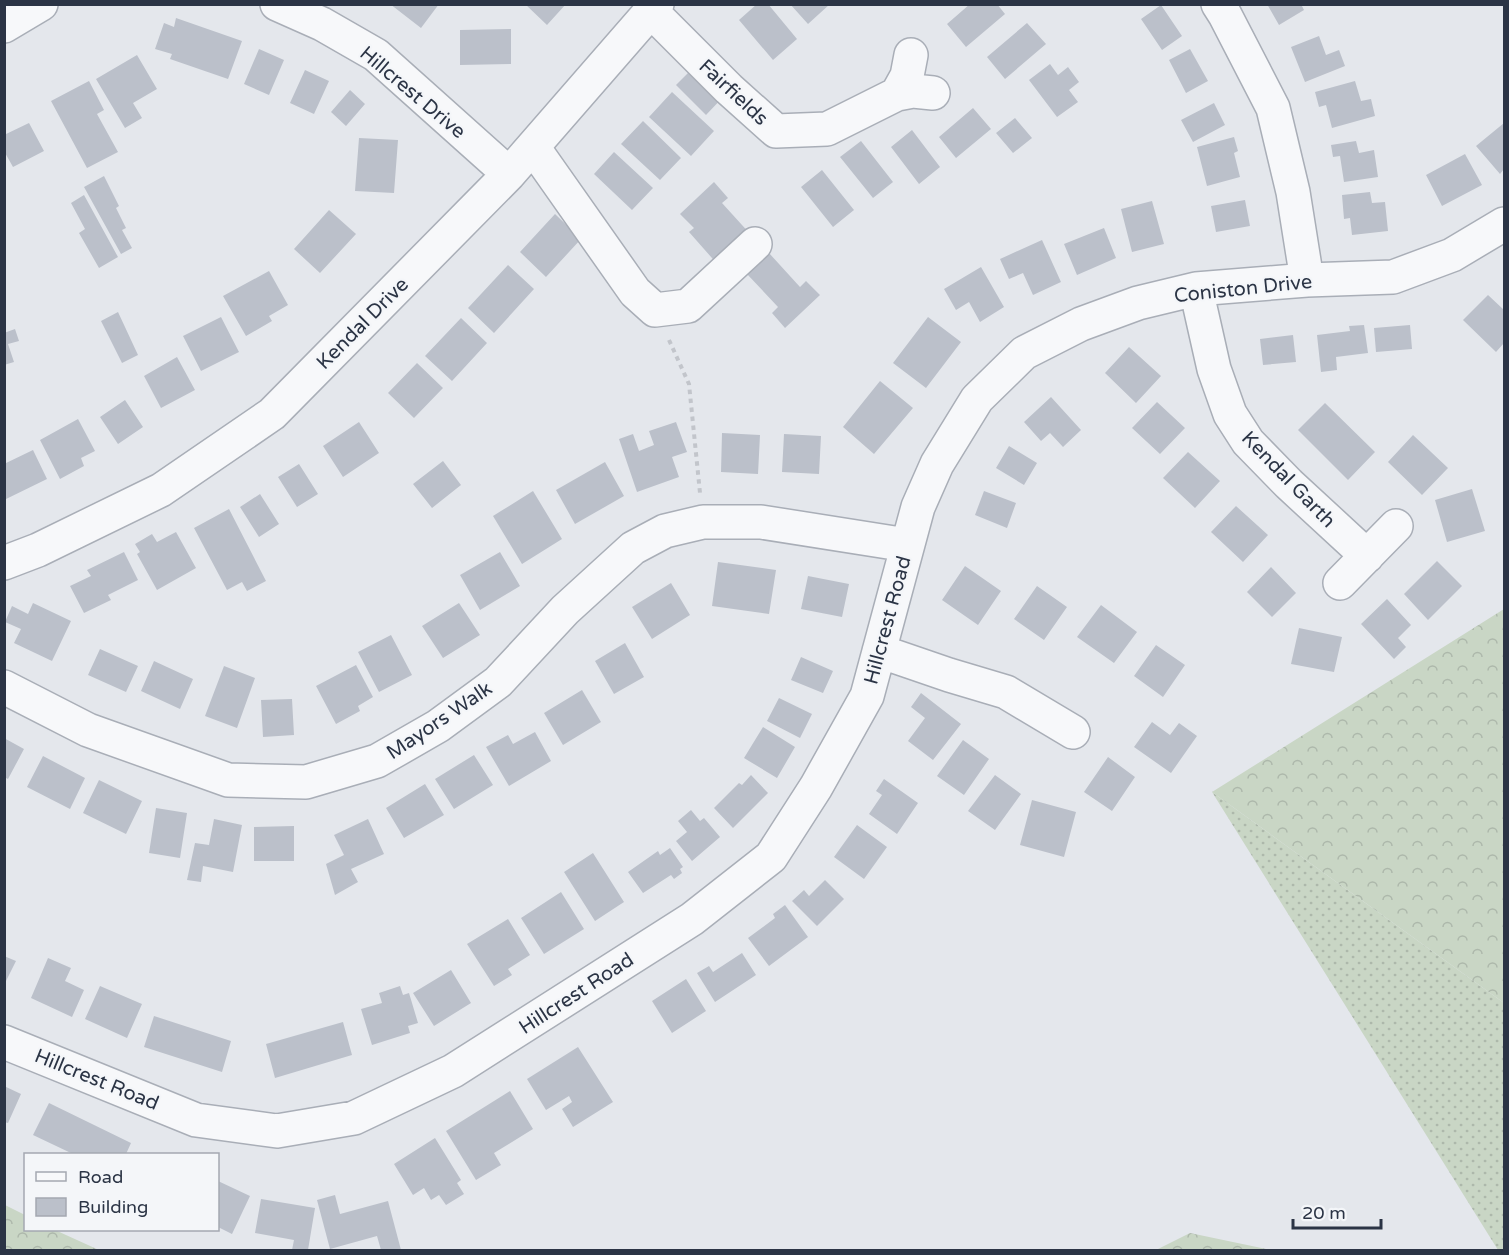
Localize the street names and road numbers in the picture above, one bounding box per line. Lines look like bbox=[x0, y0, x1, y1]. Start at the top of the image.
street label: Hillcrest Drive bbox=[355, 42, 470, 144]
street label: Fairfields bbox=[694, 55, 773, 131]
street label: Coniston Drive bbox=[1173, 270, 1313, 308]
street label: Kendal Drive bbox=[312, 273, 414, 375]
street label: Kendal Garth bbox=[1236, 426, 1340, 533]
street label: Hillcrest Road bbox=[859, 553, 917, 687]
street label: Mayors Walk bbox=[382, 677, 497, 765]
street label: Hillcrest Road bbox=[515, 948, 638, 1040]
street label: Hillcrest Road bbox=[31, 1044, 162, 1116]

